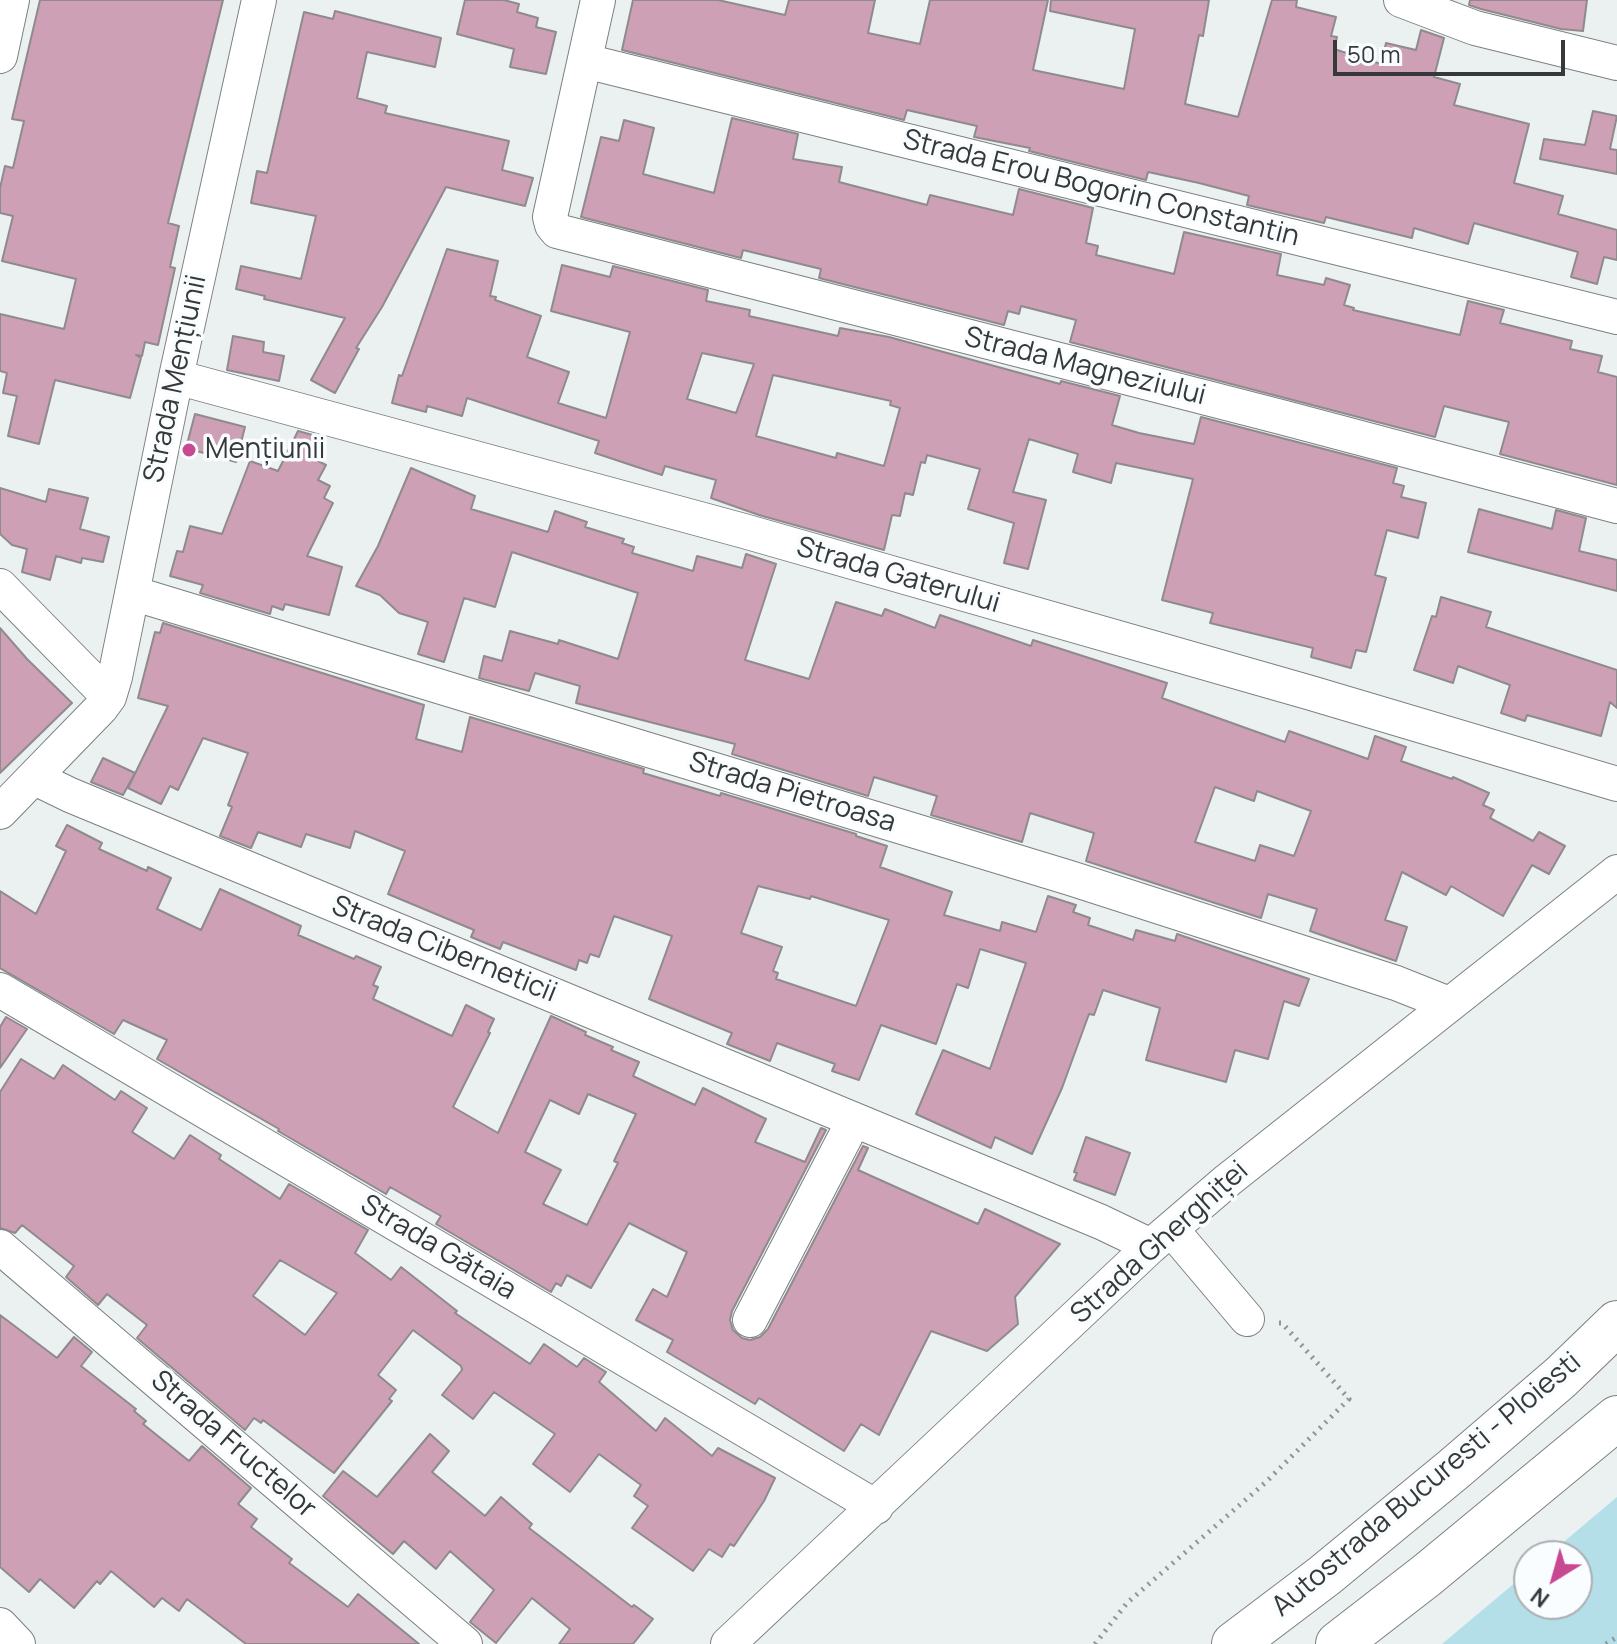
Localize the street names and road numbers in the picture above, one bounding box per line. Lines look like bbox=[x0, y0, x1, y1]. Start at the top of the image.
street label: Strada Erou Bogorin Constantin bbox=[899, 123, 1303, 255]
street label: Strada Mențiunii bbox=[138, 272, 214, 486]
street label: Strada Magneziului bbox=[961, 321, 1209, 413]
street label: Strada Gaterului bbox=[792, 531, 1004, 621]
street label: Strada Pietroasa bbox=[685, 746, 899, 840]
street label: Strada Ciberneticii bbox=[327, 890, 561, 1010]
street label: Strada Gherghiței bbox=[1064, 1155, 1256, 1331]
street label: Strada Gătaia bbox=[354, 1188, 522, 1308]
street label: Autostrada Bucuresti - Ploiesti bbox=[1266, 1346, 1588, 1624]
street label: Strada Fructelor bbox=[144, 1364, 322, 1526]

